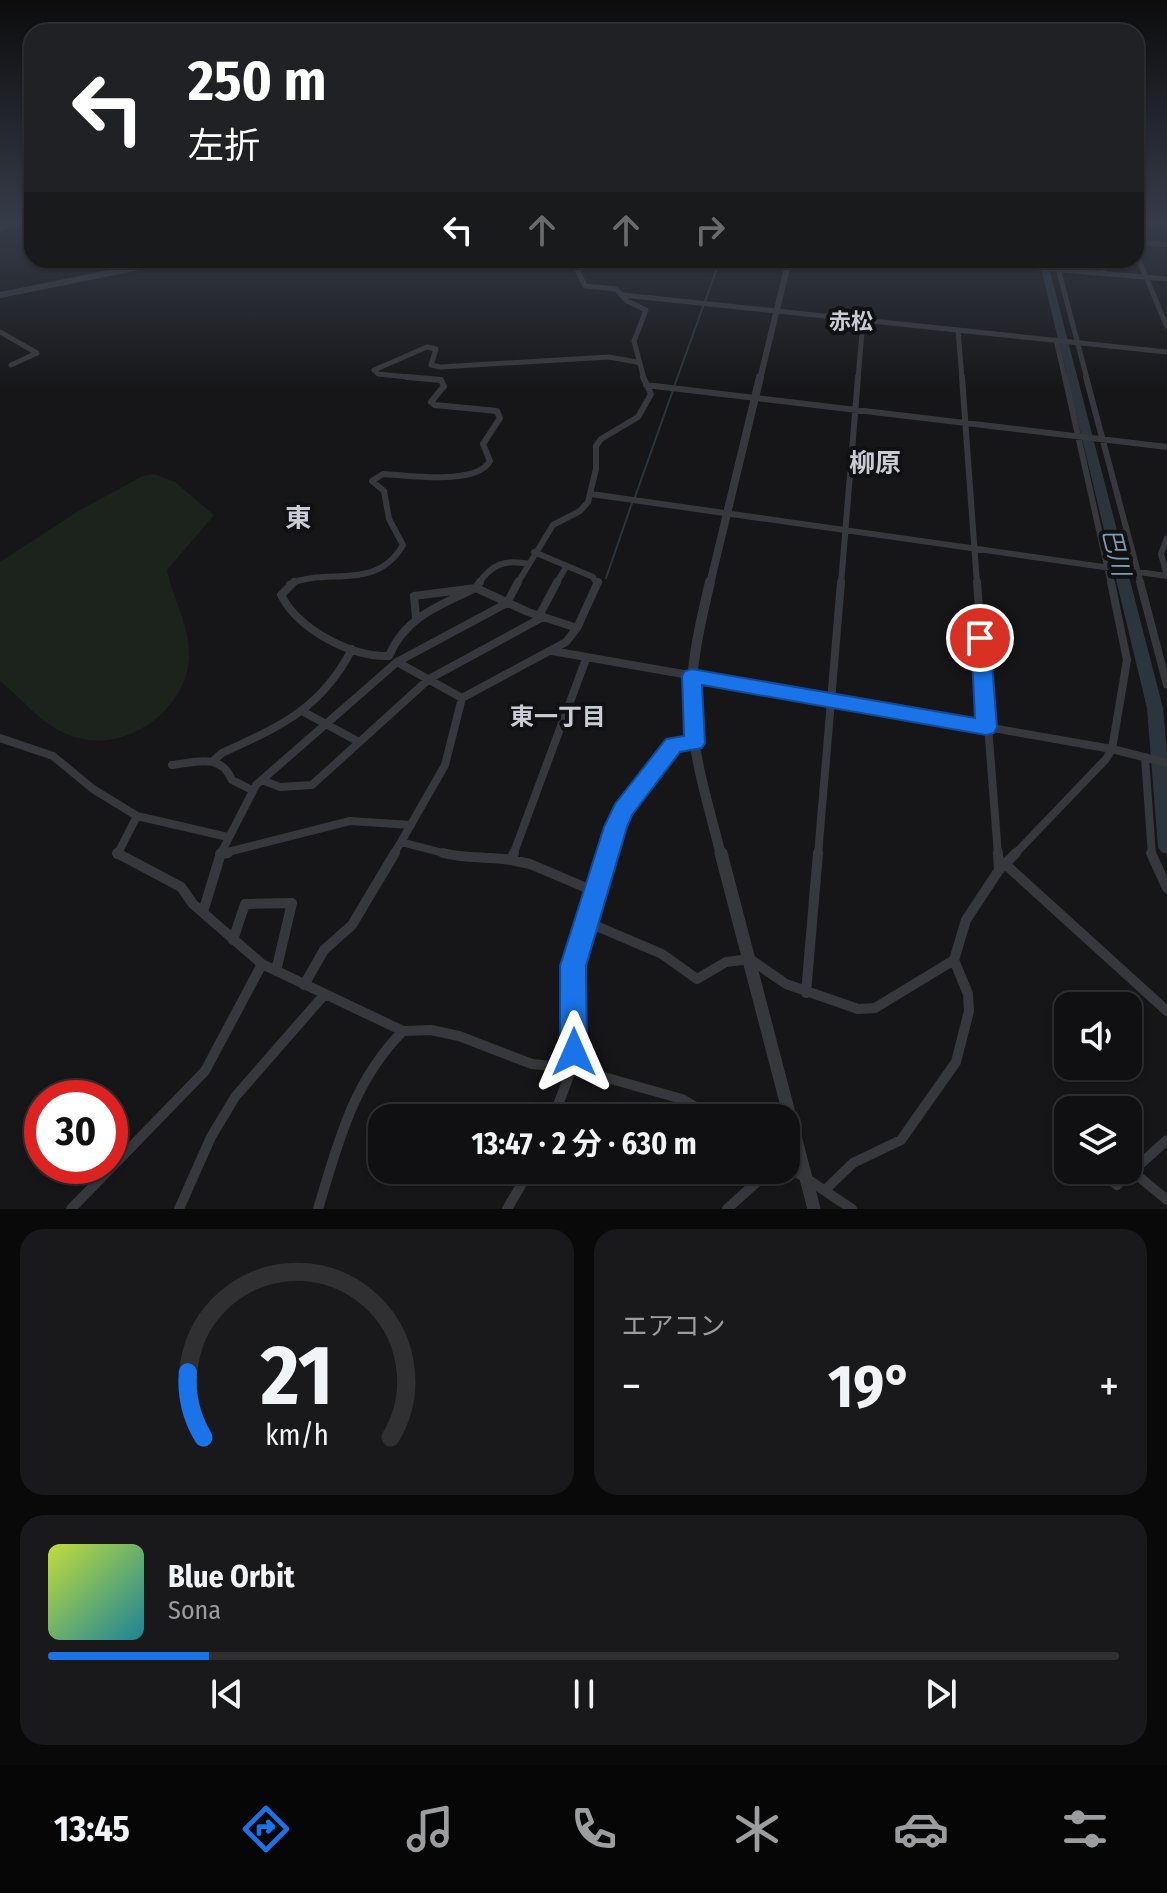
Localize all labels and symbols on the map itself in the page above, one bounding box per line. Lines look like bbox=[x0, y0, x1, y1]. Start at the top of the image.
district label: 赤松 bbox=[829, 308, 873, 335]
district label: 柳原 bbox=[849, 448, 901, 479]
district label: 東 bbox=[285, 503, 311, 534]
water label: 巴川 bbox=[1097, 525, 1136, 582]
pin bbox=[946, 604, 1014, 672]
district label: 東一丁目 bbox=[510, 703, 606, 731]
position arrow bbox=[532, 1010, 616, 1094]
speed limit sign: 30 bbox=[24, 1080, 128, 1184]

